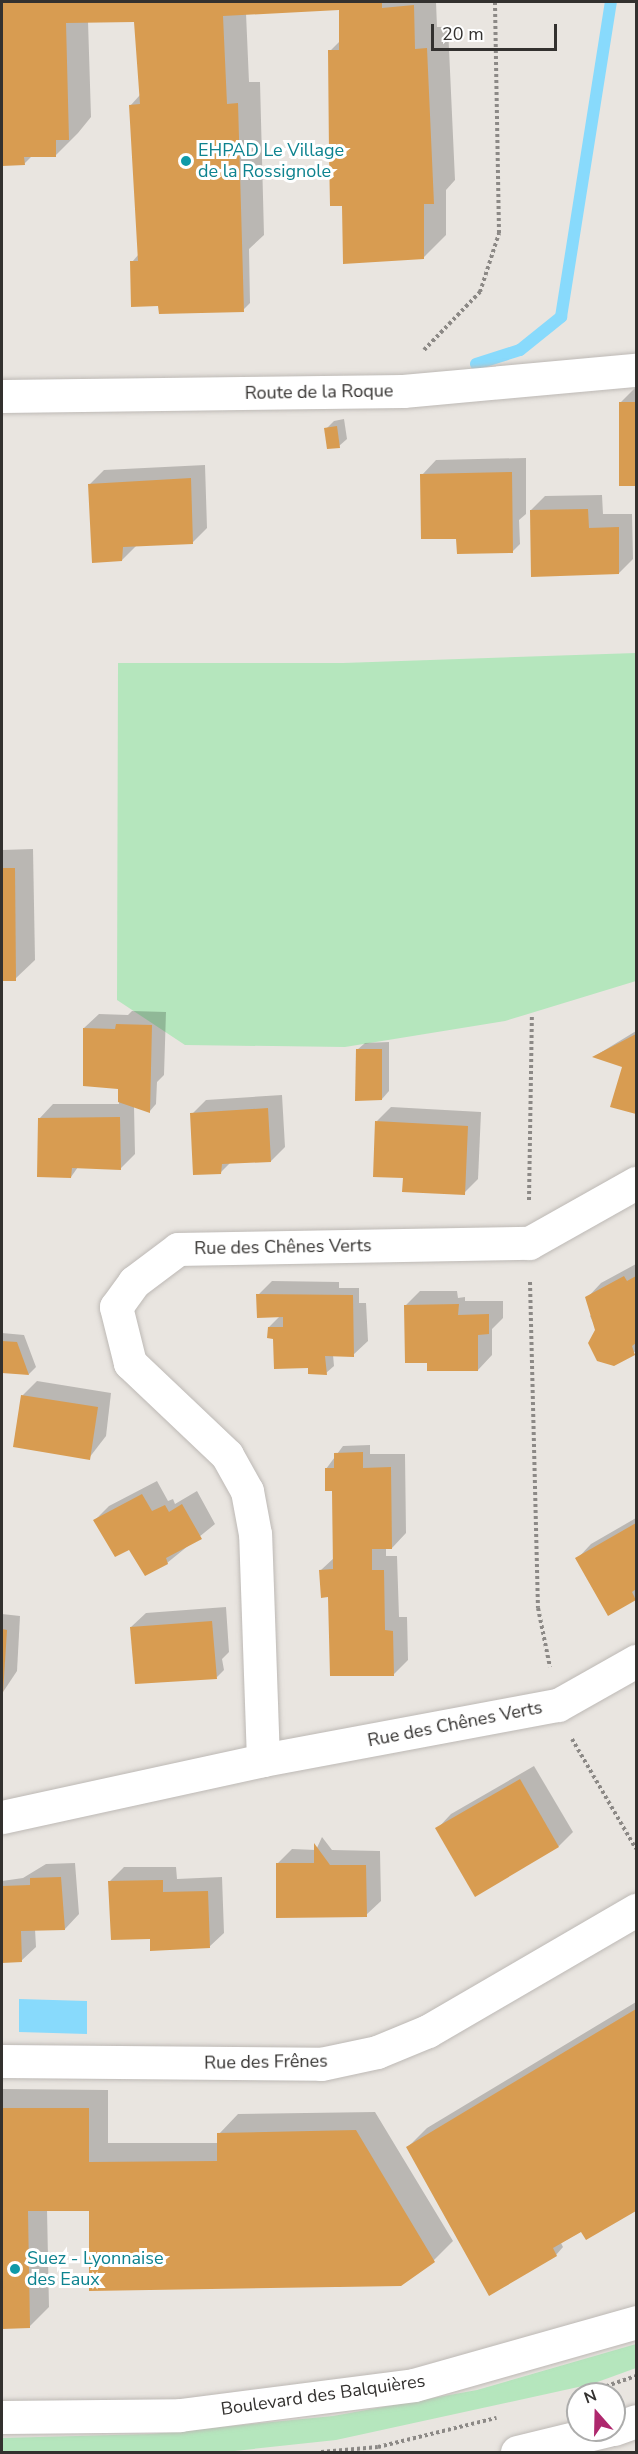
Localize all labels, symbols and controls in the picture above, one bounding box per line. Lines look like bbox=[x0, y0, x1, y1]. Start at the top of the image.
scale bar bbox=[434, 12, 560, 50]
text: 20 m bbox=[442, 22, 484, 46]
place label: EHPAD Le Village de la Rossignole bbox=[198, 140, 344, 182]
marker: EHPAD Le Village de la Rossignole bbox=[179, 154, 193, 168]
street label: Route de la Roque bbox=[245, 380, 393, 404]
street label: Rue des Chênes Verts bbox=[194, 1235, 372, 1259]
street label: Rue des Chênes Verts bbox=[366, 1696, 544, 1752]
street label: Rue des Frênes bbox=[204, 2050, 328, 2074]
place label: Suez - Lyonnaise des Eaux bbox=[27, 2248, 163, 2290]
marker: Suez - Lyonnaise des Eaux bbox=[8, 2262, 22, 2276]
street label: Boulevard des Balquières bbox=[219, 2370, 427, 2420]
north arrow bbox=[566, 2382, 626, 2442]
text: N bbox=[581, 2385, 600, 2409]

